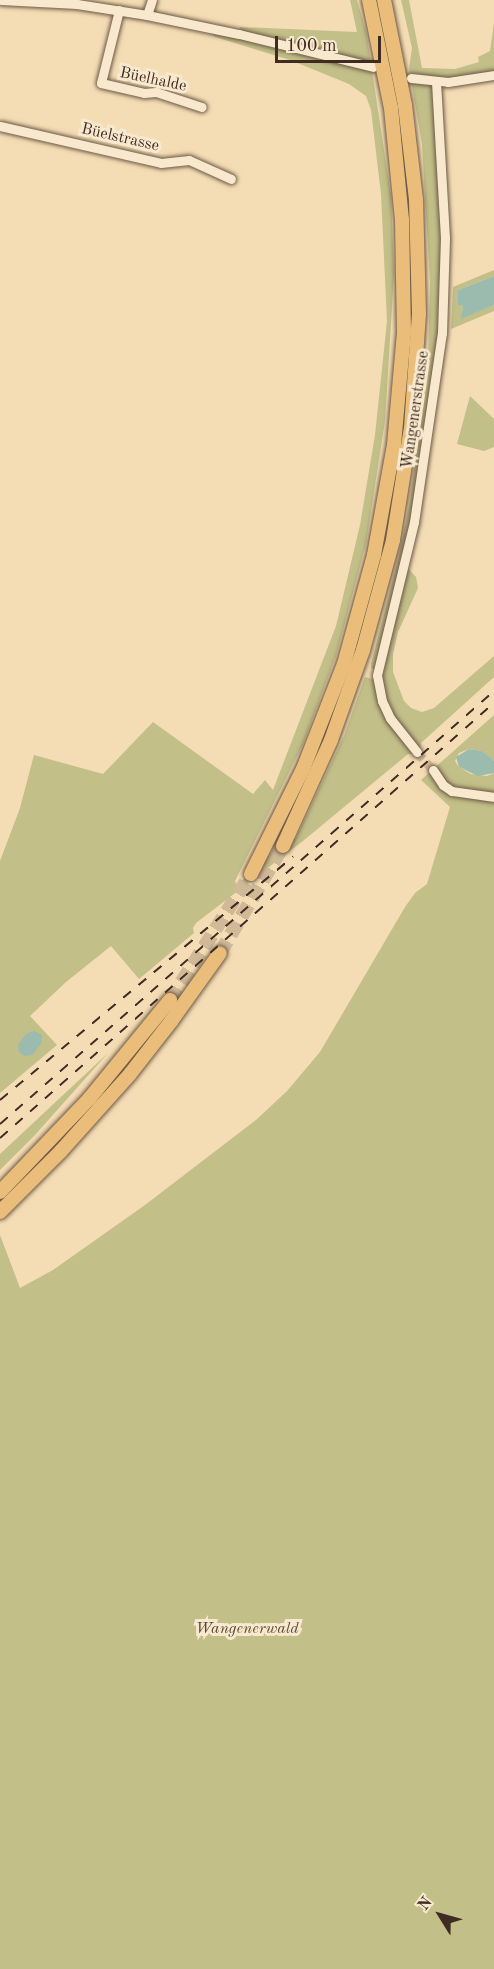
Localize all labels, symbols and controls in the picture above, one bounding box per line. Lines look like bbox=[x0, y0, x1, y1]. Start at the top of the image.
scale bar bbox=[278, 24, 384, 62]
text: 100 m bbox=[286, 37, 337, 55]
street label: Büelhalde bbox=[118, 64, 188, 96]
street label: Büelstrasse bbox=[79, 120, 161, 156]
street label: Wangenerstrasse bbox=[398, 350, 434, 470]
park label: Wangenerwald bbox=[195, 1619, 299, 1639]
north arrow bbox=[410, 1885, 470, 1945]
text: N bbox=[416, 1894, 436, 1914]

